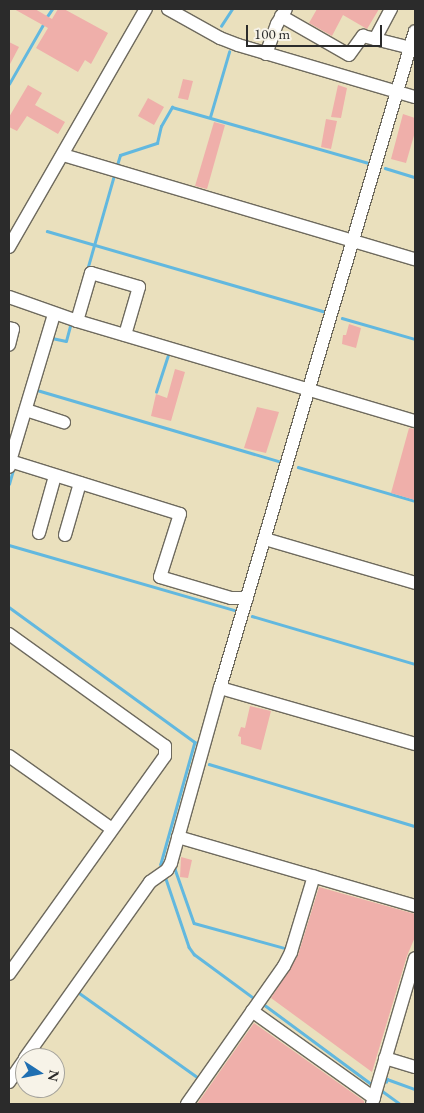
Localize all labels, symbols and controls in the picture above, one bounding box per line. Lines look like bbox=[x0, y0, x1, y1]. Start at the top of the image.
scale bar bbox=[249, 15, 385, 47]
text: 100 m bbox=[254, 24, 290, 43]
north arrow bbox=[15, 1048, 65, 1098]
text: N bbox=[44, 1068, 64, 1083]

